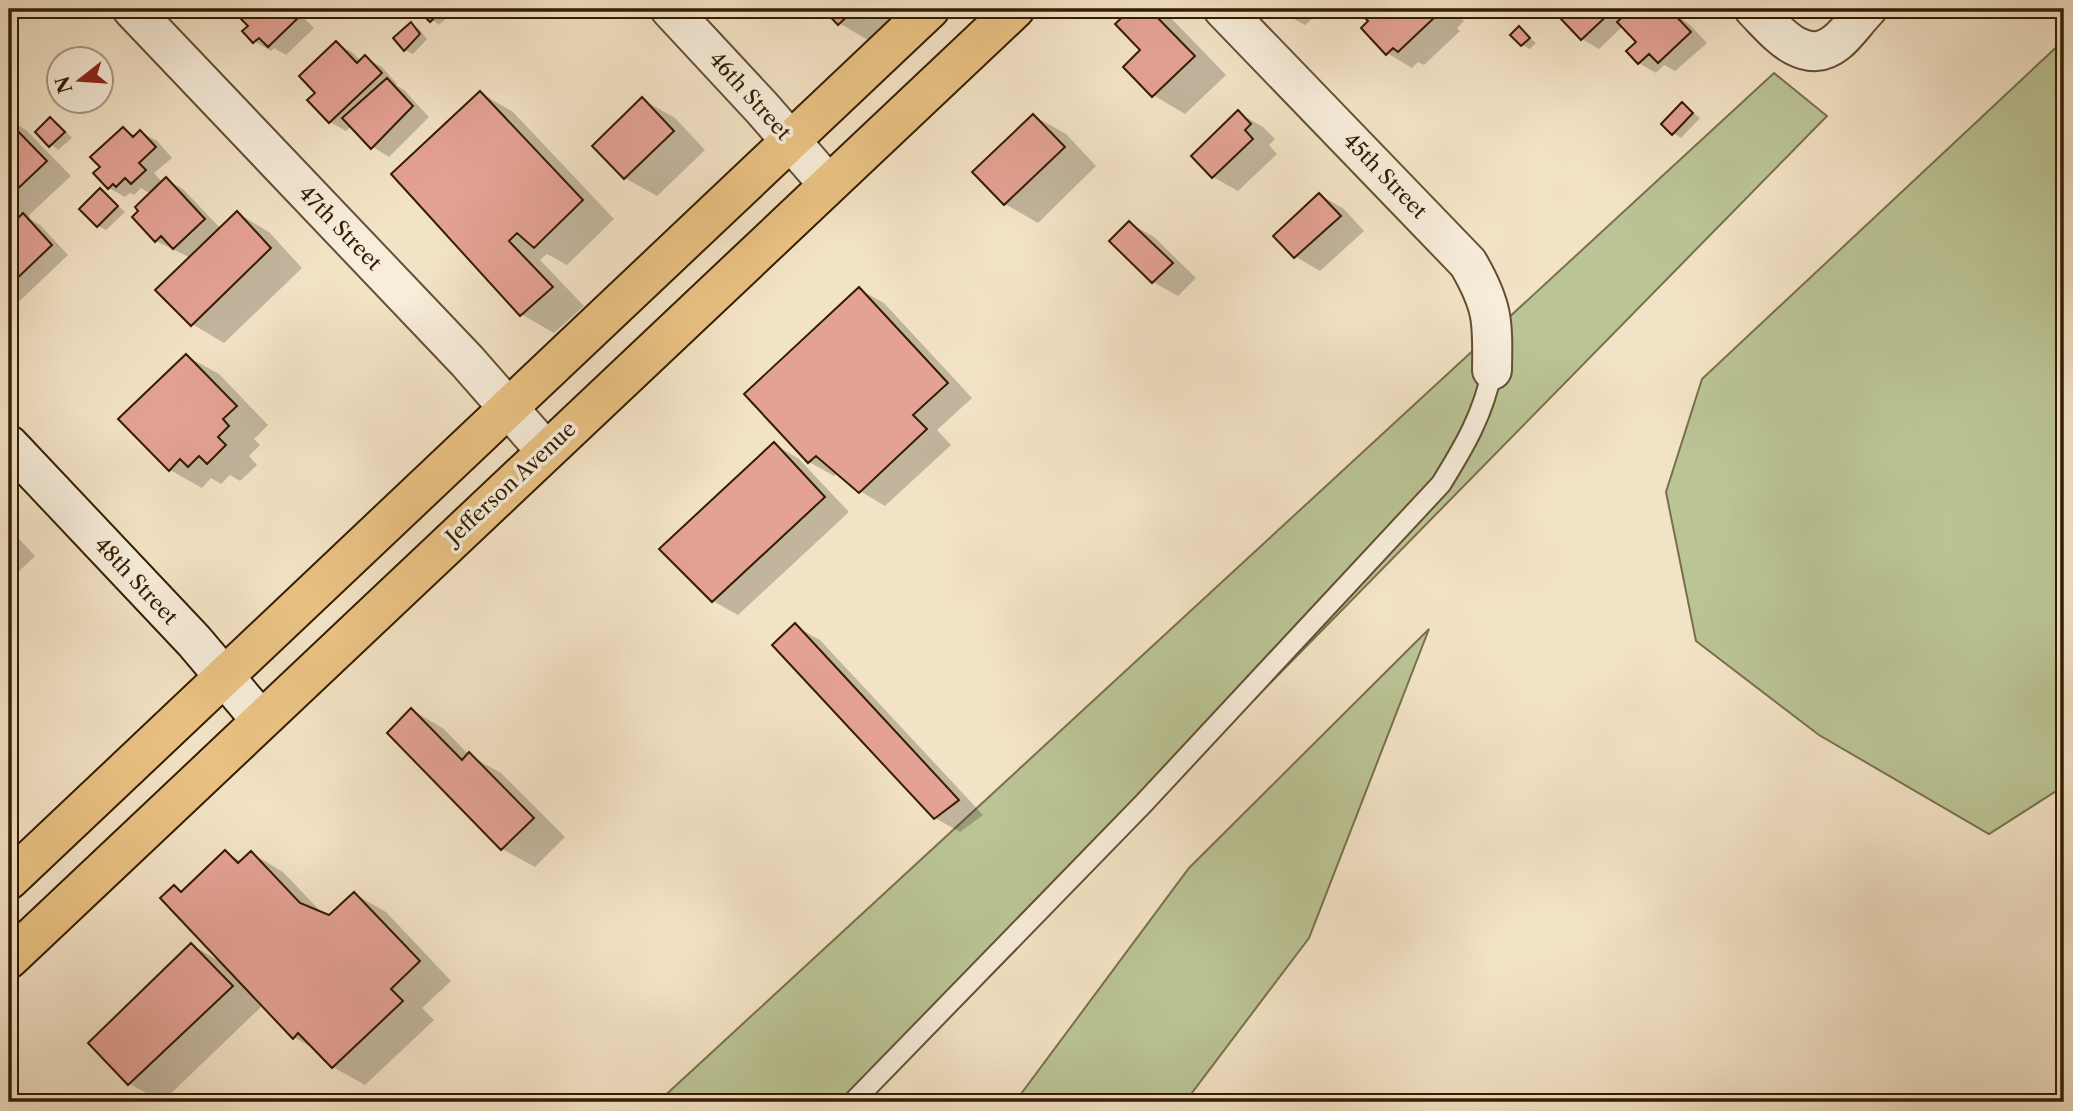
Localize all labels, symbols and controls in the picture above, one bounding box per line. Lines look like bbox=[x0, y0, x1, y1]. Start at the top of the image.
north arrow bbox=[46, 46, 116, 116]
street label: 46th Street bbox=[704, 46, 797, 145]
text: N bbox=[51, 74, 78, 96]
street label: 45th Street bbox=[1338, 128, 1433, 224]
street label: 47th Street bbox=[294, 180, 387, 276]
street label: Jefferson Avenue bbox=[438, 416, 581, 551]
street label: 48th Street bbox=[90, 532, 183, 630]

